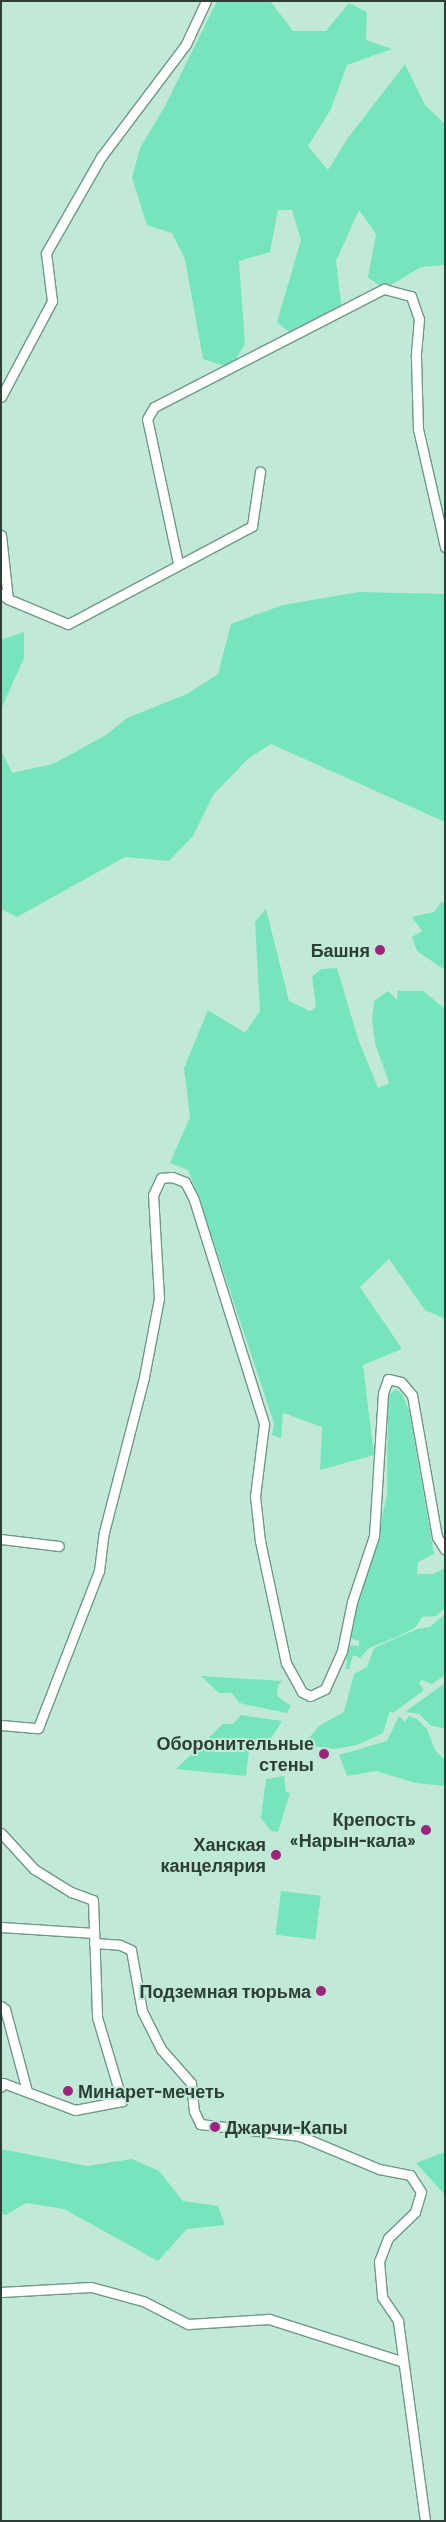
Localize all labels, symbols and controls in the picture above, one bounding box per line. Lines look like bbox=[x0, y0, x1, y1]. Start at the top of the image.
place label: Башня bbox=[311, 939, 370, 961]
marker: Башня bbox=[374, 944, 386, 956]
place label: Оборонительные стены bbox=[156, 1733, 314, 1776]
marker: Оборонительные стены bbox=[318, 1748, 330, 1760]
place label: Крепость «Нарын-кала» bbox=[290, 1809, 416, 1852]
marker: Крепость «Нарын-кала» bbox=[420, 1824, 432, 1836]
place label: Ханская канцелярия bbox=[161, 1834, 266, 1876]
marker: Ханская канцелярия bbox=[270, 1849, 282, 1861]
place label: Подземная тюрьма bbox=[140, 1980, 311, 2002]
marker: Подземная тюрьма bbox=[315, 1985, 327, 1997]
place label: Минарет-мечеть bbox=[78, 2080, 225, 2102]
marker: Минарет-мечеть bbox=[62, 2085, 74, 2097]
place label: Джарчи-Капы bbox=[225, 2116, 348, 2138]
marker: Джарчи-Капы bbox=[209, 2121, 221, 2133]

